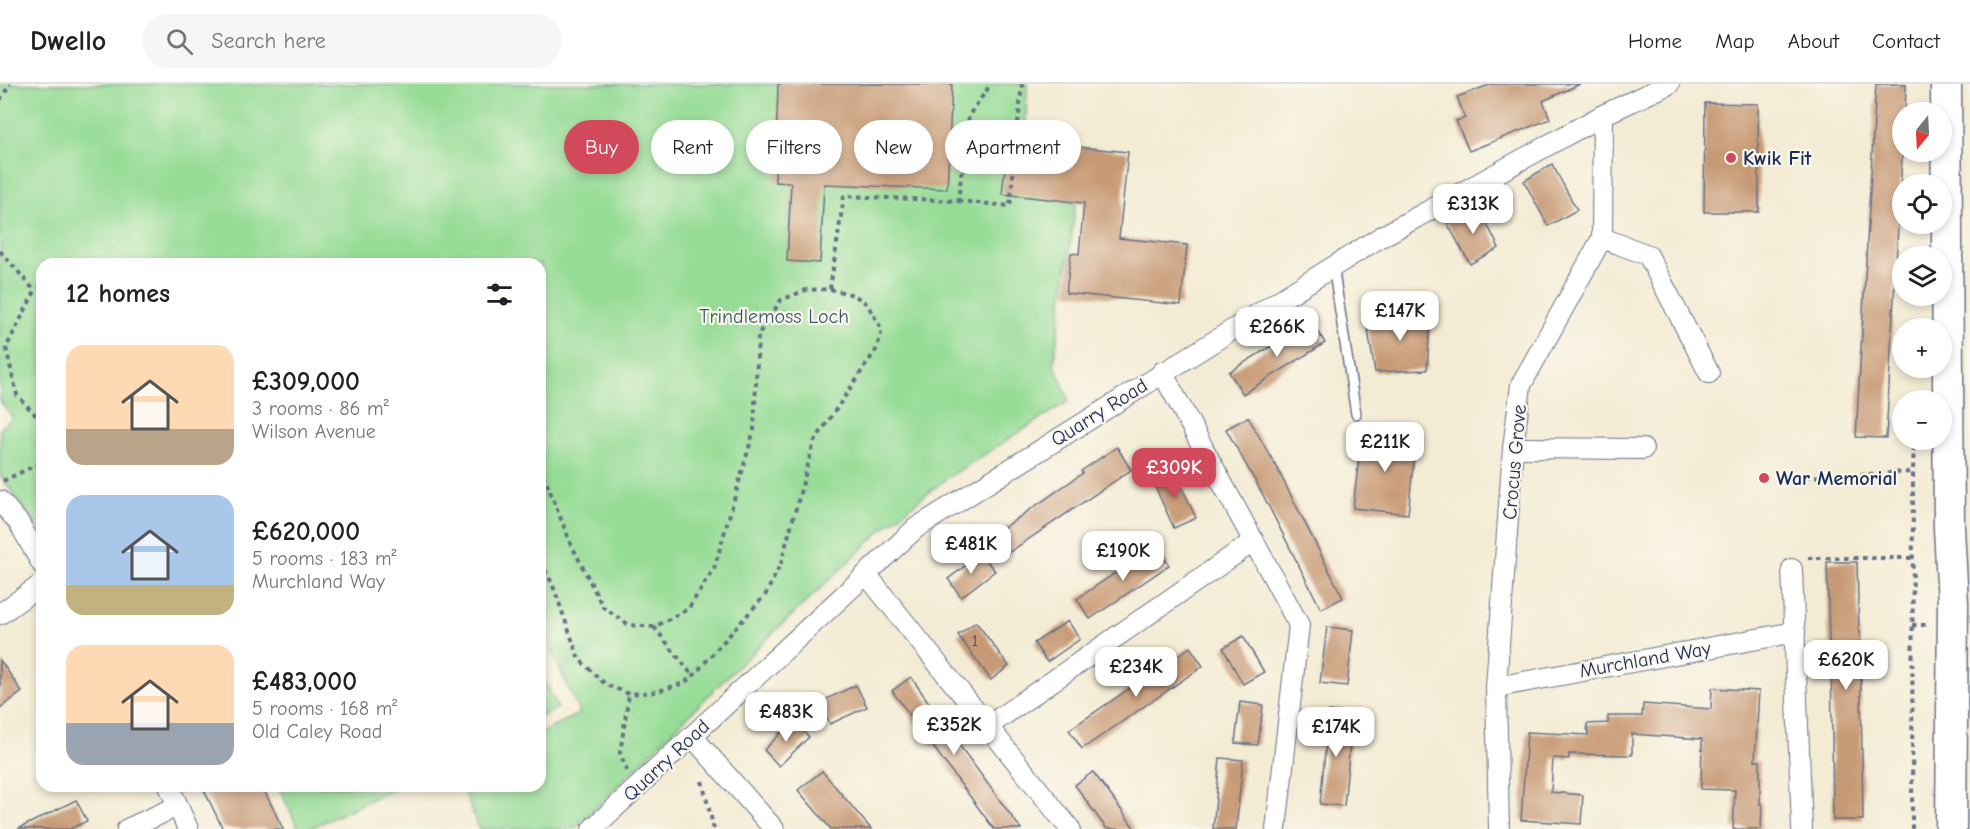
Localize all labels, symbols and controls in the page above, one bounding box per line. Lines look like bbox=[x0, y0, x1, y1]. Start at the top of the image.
search box bbox=[142, 14, 562, 68]
text: Dwello bbox=[30, 25, 106, 57]
icon: search bbox=[163, 25, 196, 58]
text: Search here bbox=[211, 28, 326, 54]
text: Home bbox=[1628, 29, 1682, 53]
text: Map bbox=[1715, 29, 1755, 53]
text: About bbox=[1788, 29, 1839, 53]
text: Contact bbox=[1872, 29, 1940, 53]
north arrow bbox=[1892, 102, 1952, 162]
map controls bbox=[1892, 102, 1952, 450]
chip: Buy bbox=[564, 120, 639, 174]
chip: Rent bbox=[651, 120, 734, 174]
chip: Filters bbox=[746, 120, 842, 174]
chip: New bbox=[854, 120, 933, 174]
chip: Apartment bbox=[945, 120, 1081, 174]
place label: Kwik Fit bbox=[1743, 147, 1812, 170]
marker: Kwik Fit bbox=[1724, 151, 1738, 165]
button: locate bbox=[1892, 174, 1952, 234]
pin: £313K bbox=[1431, 184, 1515, 235]
text: £313K bbox=[1447, 192, 1499, 215]
button: layers bbox=[1892, 246, 1952, 306]
icon: filters bbox=[483, 278, 516, 311]
text: 12 homes bbox=[66, 279, 170, 309]
pin: £147K bbox=[1358, 291, 1442, 342]
text: £147K bbox=[1375, 299, 1425, 322]
park label: Trindlemoss Loch bbox=[699, 305, 849, 328]
pin: £266K bbox=[1235, 307, 1319, 358]
text: £266K bbox=[1249, 315, 1305, 338]
button: + bbox=[1892, 318, 1952, 378]
text: £309,000 bbox=[252, 367, 360, 397]
icon: home bbox=[114, 369, 186, 441]
street label: Quarry Road bbox=[1047, 374, 1152, 451]
button: − bbox=[1892, 390, 1952, 450]
text: 3 rooms · 86 m² bbox=[252, 397, 389, 420]
street label: Crocus Grove bbox=[1498, 403, 1531, 521]
text: Wilson Avenue bbox=[252, 420, 376, 443]
pin: £211K bbox=[1343, 422, 1427, 473]
text: £211K bbox=[1360, 430, 1410, 453]
pin: £309K bbox=[1132, 448, 1216, 499]
text: £309K bbox=[1146, 456, 1202, 479]
place label: War Memorial bbox=[1776, 467, 1897, 490]
marker: War Memorial bbox=[1757, 471, 1771, 485]
text: £620,000 bbox=[252, 517, 360, 547]
icon: home bbox=[114, 519, 186, 591]
pin: £481K bbox=[929, 524, 1013, 575]
pin: £190K bbox=[1081, 531, 1165, 582]
text: £481K bbox=[945, 532, 997, 555]
text: £190K bbox=[1096, 539, 1150, 562]
text: 5 rooms · 183 m² bbox=[252, 547, 397, 570]
text: Murchland Way bbox=[252, 570, 385, 593]
house number: 1 bbox=[972, 632, 978, 650]
street label: Murchland Way bbox=[1578, 637, 1713, 682]
pin: £620K bbox=[1804, 640, 1888, 691]
pin: £234K bbox=[1094, 647, 1178, 698]
text: £620K bbox=[1818, 648, 1874, 671]
text: £234K bbox=[1109, 655, 1163, 678]
text: £483,000 bbox=[252, 667, 357, 697]
icon: home bbox=[114, 669, 186, 741]
pin: £483K bbox=[744, 692, 828, 743]
text: 5 rooms · 168 m² bbox=[252, 697, 397, 720]
text: £483K bbox=[759, 700, 813, 723]
pin: £352K bbox=[912, 705, 996, 756]
pin: £174K bbox=[1294, 707, 1378, 758]
text: £352K bbox=[927, 713, 981, 736]
street label: Quarry Road bbox=[618, 715, 714, 806]
text: £174K bbox=[1311, 715, 1361, 738]
text: Old Caley Road bbox=[252, 720, 382, 743]

